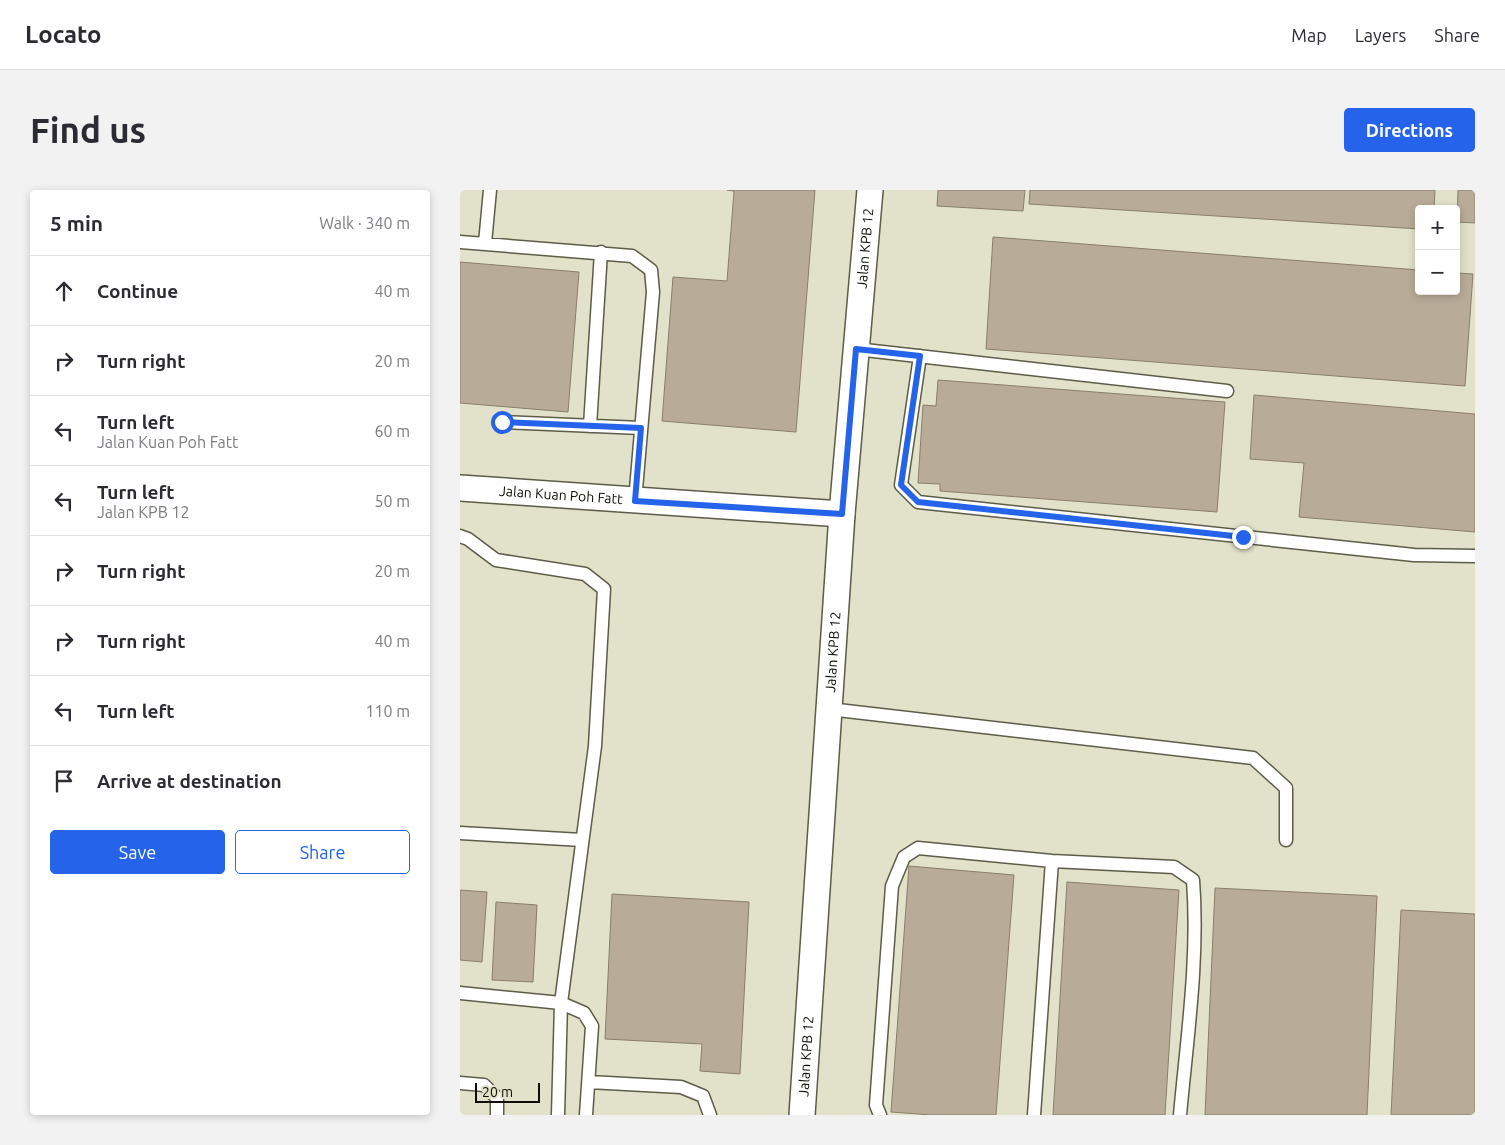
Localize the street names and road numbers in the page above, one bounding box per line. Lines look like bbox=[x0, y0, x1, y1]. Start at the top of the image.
street label: Jalan KPB 12 bbox=[854, 207, 876, 289]
street label: Jalan Kuan Poh Fatt bbox=[498, 483, 624, 507]
street label: Jalan KPB 12 bbox=[822, 611, 843, 693]
street label: Jalan KPB 12 bbox=[795, 1015, 817, 1097]

